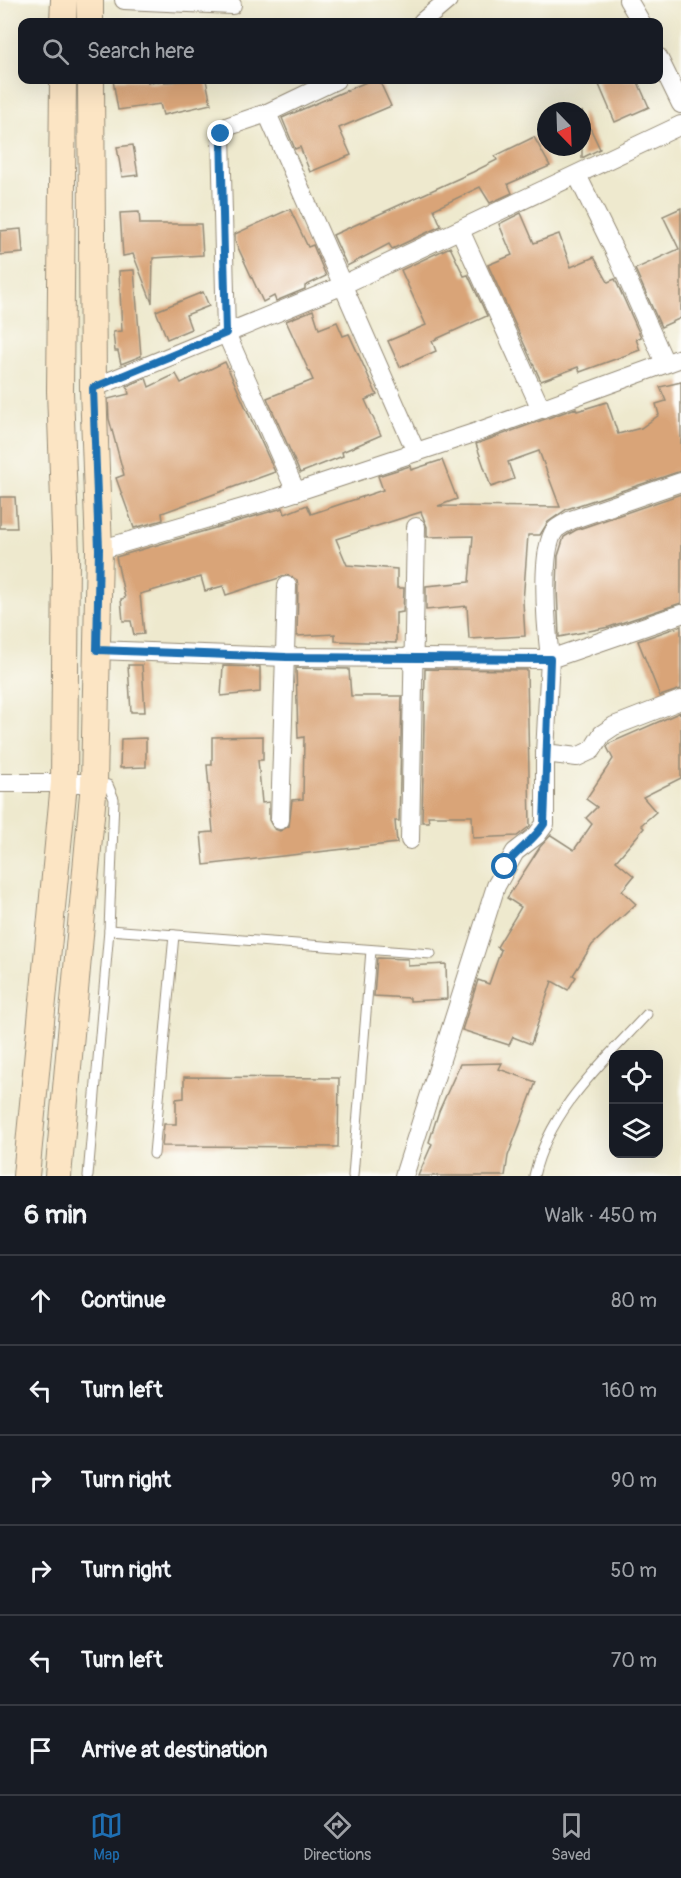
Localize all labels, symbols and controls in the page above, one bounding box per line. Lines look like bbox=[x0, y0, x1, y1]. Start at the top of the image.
search box bbox=[18, 18, 663, 84]
icon: search bbox=[39, 35, 72, 68]
text: Search here bbox=[87, 37, 194, 65]
north arrow bbox=[537, 102, 591, 156]
route end bbox=[207, 120, 233, 146]
route start bbox=[491, 853, 517, 879]
map controls bbox=[609, 1050, 663, 1158]
button: locate bbox=[609, 1050, 663, 1104]
button: layers bbox=[609, 1104, 663, 1158]
text: 6 min bbox=[24, 1199, 87, 1231]
text: Walk · 450 m bbox=[544, 1203, 657, 1228]
icon: ahead bbox=[24, 1284, 57, 1317]
text: Continue bbox=[81, 1286, 165, 1314]
text: 80 m bbox=[611, 1288, 657, 1313]
icon: left bbox=[24, 1374, 57, 1407]
text: Turn left bbox=[81, 1376, 163, 1404]
text: 160 m bbox=[602, 1378, 657, 1403]
icon: right bbox=[24, 1464, 57, 1497]
text: Turn right bbox=[81, 1466, 171, 1494]
text: 90 m bbox=[611, 1468, 657, 1493]
icon: right bbox=[24, 1554, 57, 1587]
text: Turn right bbox=[81, 1556, 171, 1584]
text: 50 m bbox=[610, 1558, 657, 1583]
icon: left bbox=[24, 1644, 57, 1677]
text: Turn left bbox=[81, 1646, 163, 1674]
text: 70 m bbox=[611, 1648, 657, 1673]
icon: arrive bbox=[24, 1734, 57, 1767]
text: Arrive at destination bbox=[81, 1736, 267, 1764]
tab: Map bbox=[90, 1809, 123, 1865]
tab: Directions bbox=[303, 1809, 371, 1865]
tab: Saved bbox=[551, 1809, 591, 1865]

